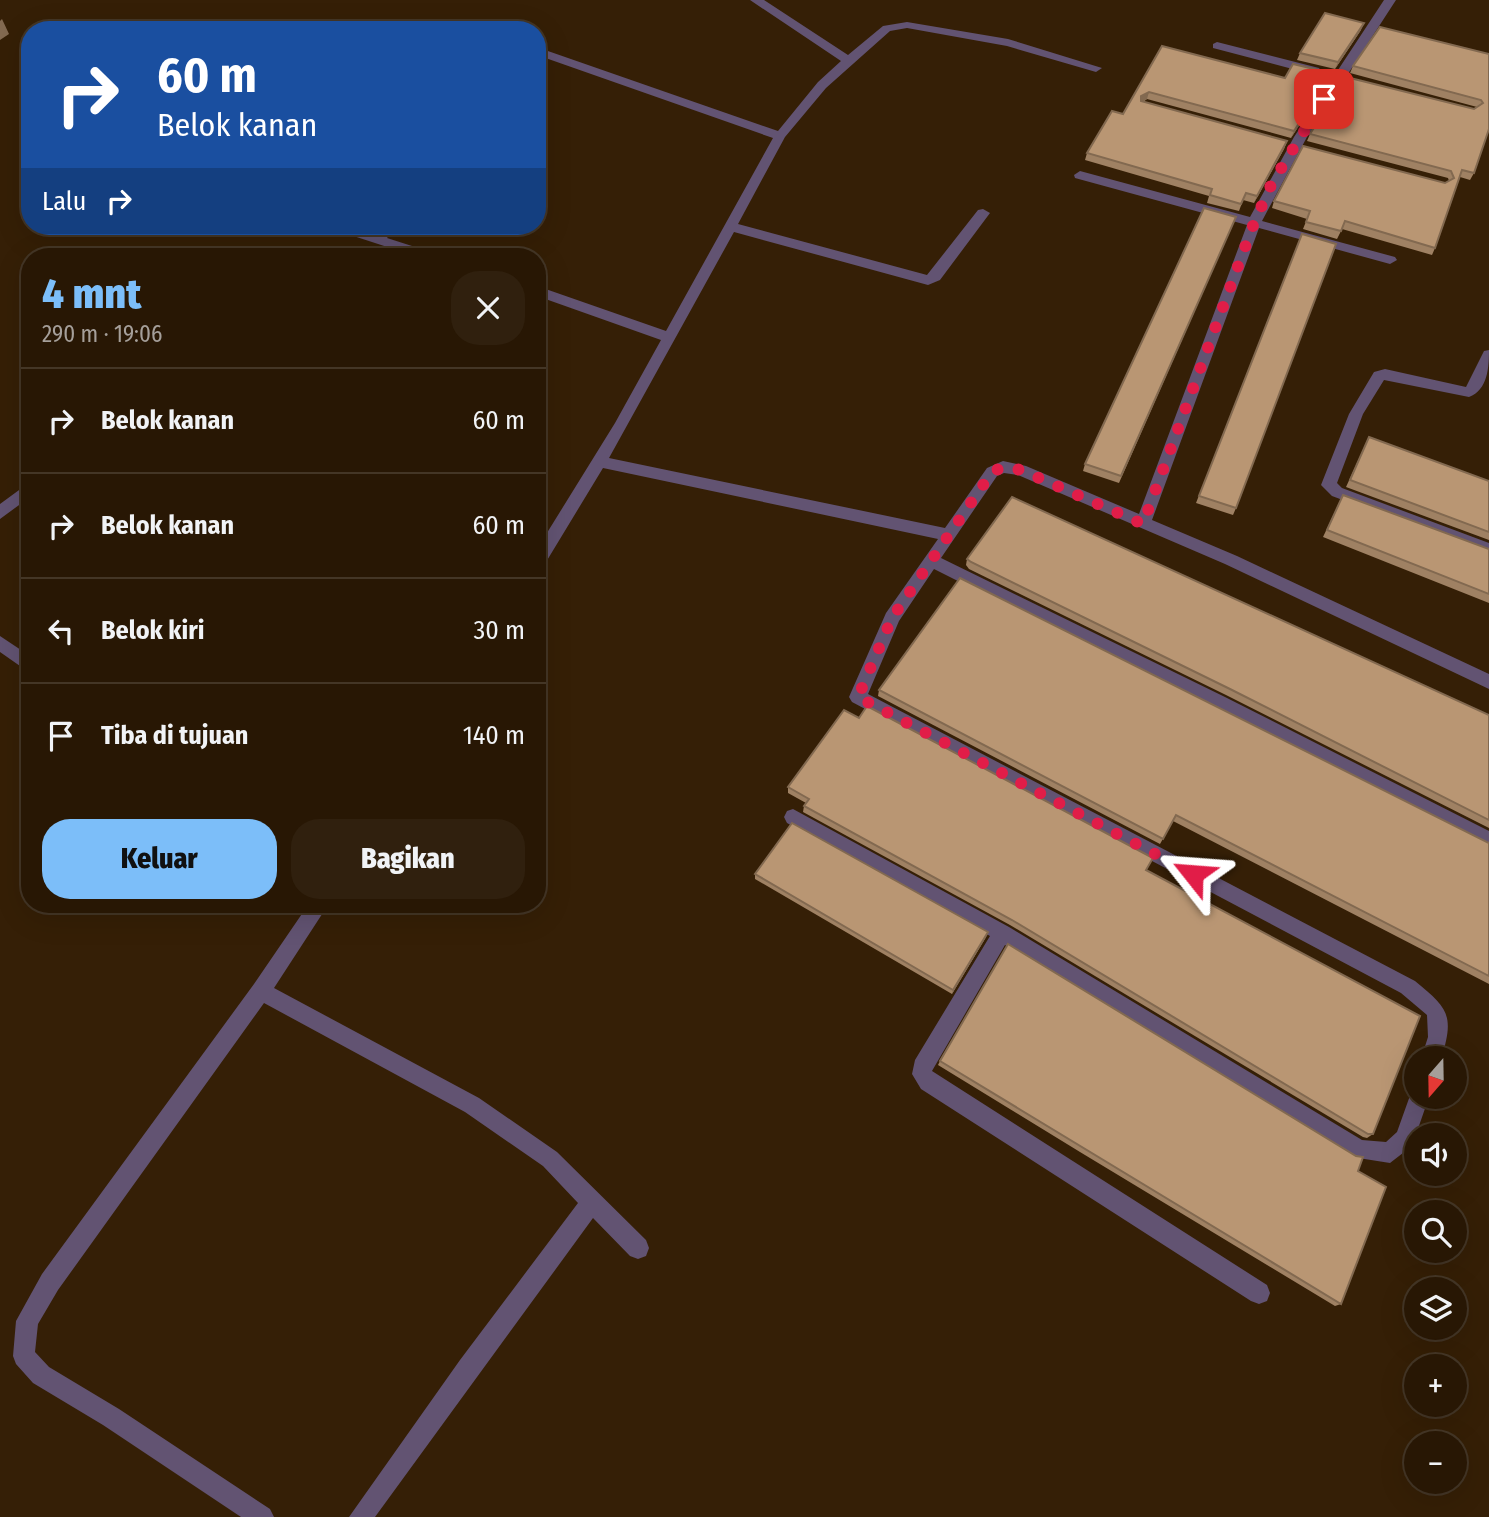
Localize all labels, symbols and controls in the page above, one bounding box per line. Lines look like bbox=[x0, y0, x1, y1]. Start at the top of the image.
text: 60 m bbox=[157, 46, 257, 105]
icon: right bbox=[42, 49, 133, 140]
pin bbox=[1294, 69, 1354, 129]
icon: arrive bbox=[1305, 80, 1343, 118]
text: Belok kanan bbox=[157, 106, 317, 144]
icon: right bbox=[100, 182, 138, 220]
text: Lalu bbox=[42, 186, 86, 217]
text: 4 mnt bbox=[42, 269, 141, 319]
button: close bbox=[451, 271, 525, 345]
text: 290 m · 19:06 bbox=[42, 320, 162, 348]
icon: right bbox=[42, 402, 80, 440]
text: Belok kanan bbox=[101, 405, 234, 436]
text: 60 m bbox=[472, 405, 525, 436]
icon: right bbox=[42, 507, 80, 545]
text: Belok kanan bbox=[101, 510, 234, 541]
text: 60 m bbox=[472, 510, 525, 541]
icon: left bbox=[42, 612, 80, 650]
text: Belok kiri bbox=[101, 615, 204, 646]
text: 30 m bbox=[474, 615, 525, 646]
icon: arrive bbox=[42, 717, 80, 755]
text: Tiba di tujuan bbox=[101, 720, 248, 751]
text: 140 m bbox=[463, 720, 525, 751]
button: Keluar bbox=[42, 819, 277, 899]
button: Bagikan bbox=[291, 819, 525, 899]
position arrow bbox=[1156, 837, 1230, 911]
north arrow bbox=[1404, 1046, 1466, 1110]
map controls bbox=[1404, 1046, 1467, 1494]
button: sound bbox=[1404, 1123, 1467, 1186]
button: search bbox=[1404, 1200, 1467, 1263]
button: layers bbox=[1404, 1277, 1467, 1340]
button: + bbox=[1404, 1354, 1467, 1417]
button: − bbox=[1404, 1431, 1467, 1494]

